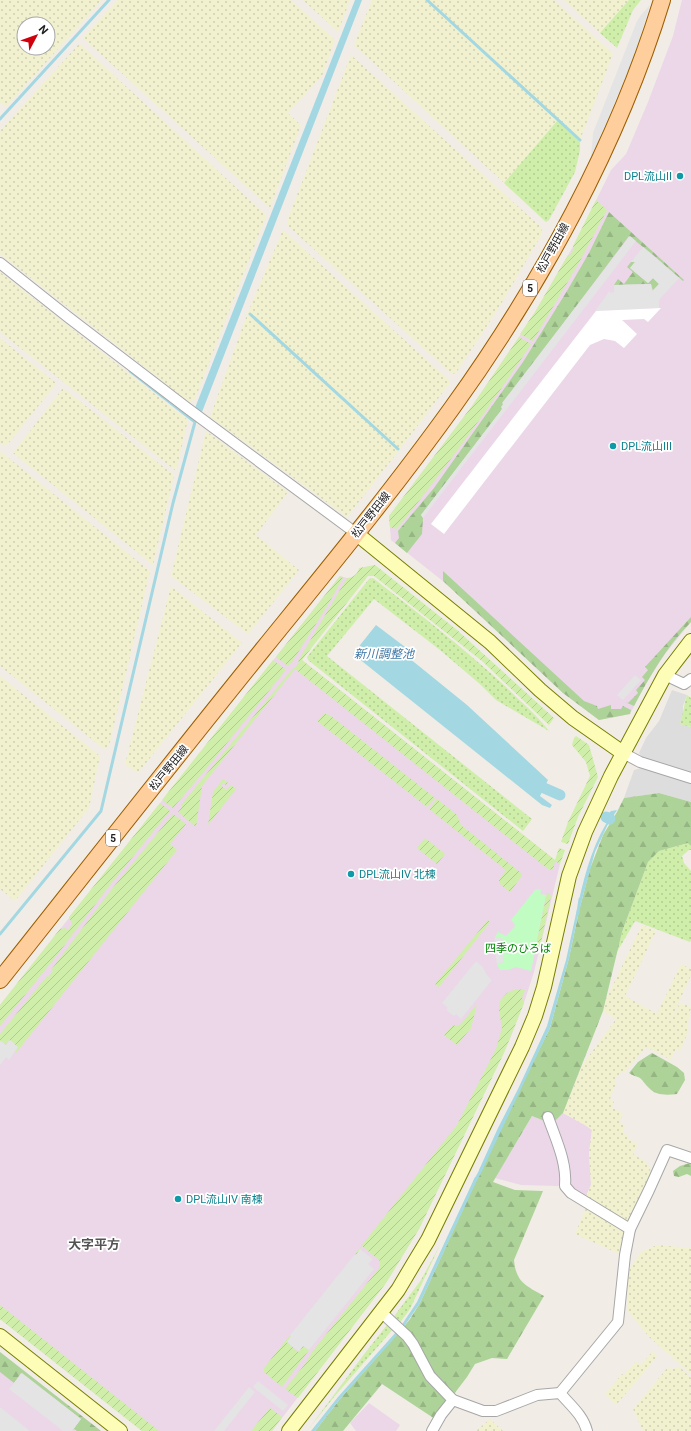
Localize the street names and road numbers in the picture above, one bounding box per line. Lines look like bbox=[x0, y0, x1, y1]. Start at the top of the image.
street label: 松戸野田線 bbox=[534, 221, 572, 275]
road number: 5 bbox=[523, 280, 537, 296]
street label: 松戸野田線 bbox=[349, 489, 393, 541]
street label: 松戸野田線 bbox=[147, 743, 191, 793]
road number: 5 bbox=[106, 830, 120, 846]

